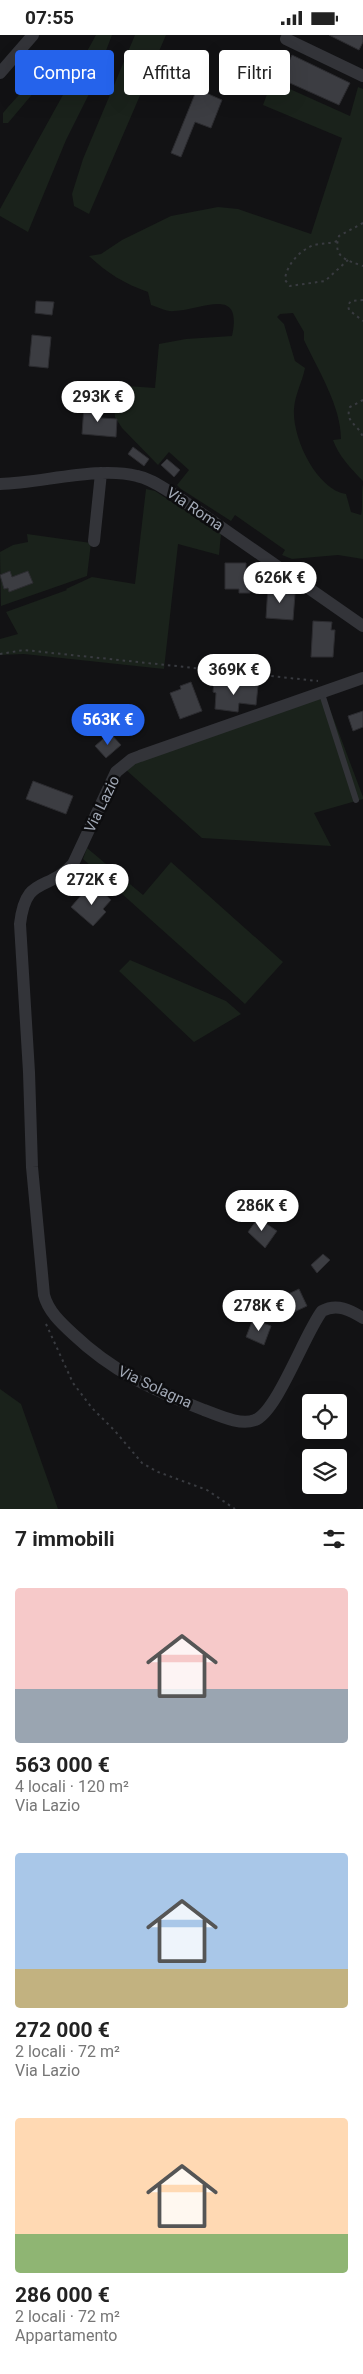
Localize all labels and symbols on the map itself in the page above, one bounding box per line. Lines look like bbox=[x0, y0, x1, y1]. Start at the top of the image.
pin: 293K € bbox=[57, 381, 139, 423]
street label: Via Roma bbox=[163, 484, 227, 534]
pin: 626K € bbox=[239, 561, 321, 604]
pin: 369K € bbox=[193, 653, 275, 696]
pin: 563K € bbox=[67, 703, 149, 746]
street label: Via Lazio bbox=[81, 773, 123, 835]
pin: 272K € bbox=[51, 863, 133, 906]
pin: 286K € bbox=[221, 1189, 303, 1232]
pin: 278K € bbox=[218, 1289, 300, 1332]
street label: Via Solagna bbox=[115, 1362, 195, 1412]

